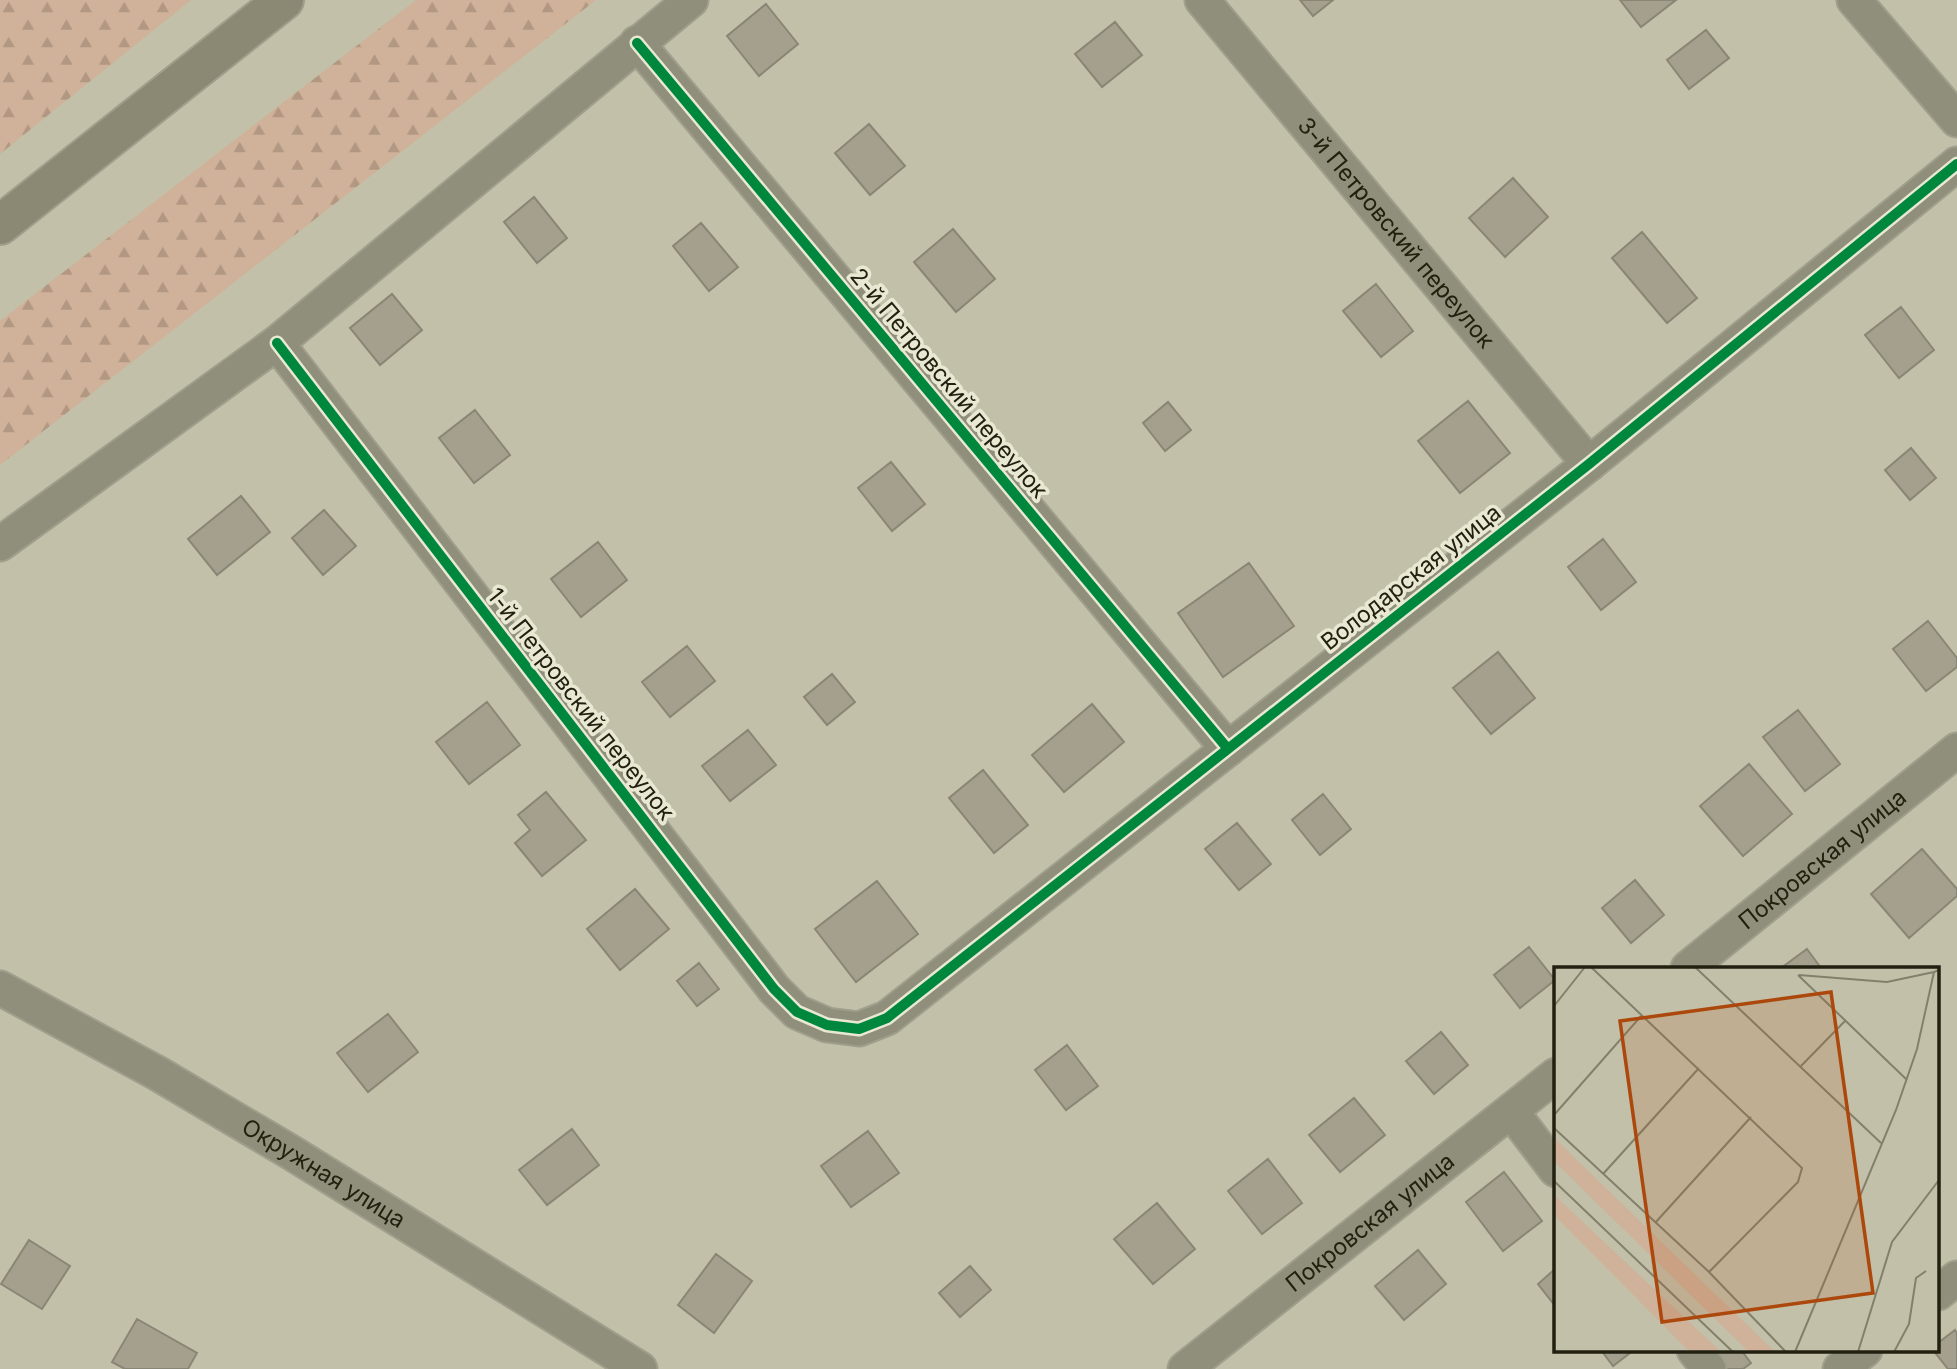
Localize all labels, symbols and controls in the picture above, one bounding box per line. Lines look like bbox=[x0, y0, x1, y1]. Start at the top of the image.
street label: 3-й Петровский переулок bbox=[1292, 112, 1501, 354]
street label: 2-й Петровский переулок bbox=[845, 262, 1054, 504]
street label: Володарская улица bbox=[1316, 498, 1506, 656]
street label: 1-й Петровский переулок bbox=[482, 582, 681, 826]
street label: Покровская улица bbox=[1733, 783, 1912, 935]
inset map bbox=[1554, 967, 1940, 1352]
street label: Окружная улица bbox=[237, 1113, 410, 1234]
street label: Покровская улица bbox=[1280, 1147, 1460, 1298]

